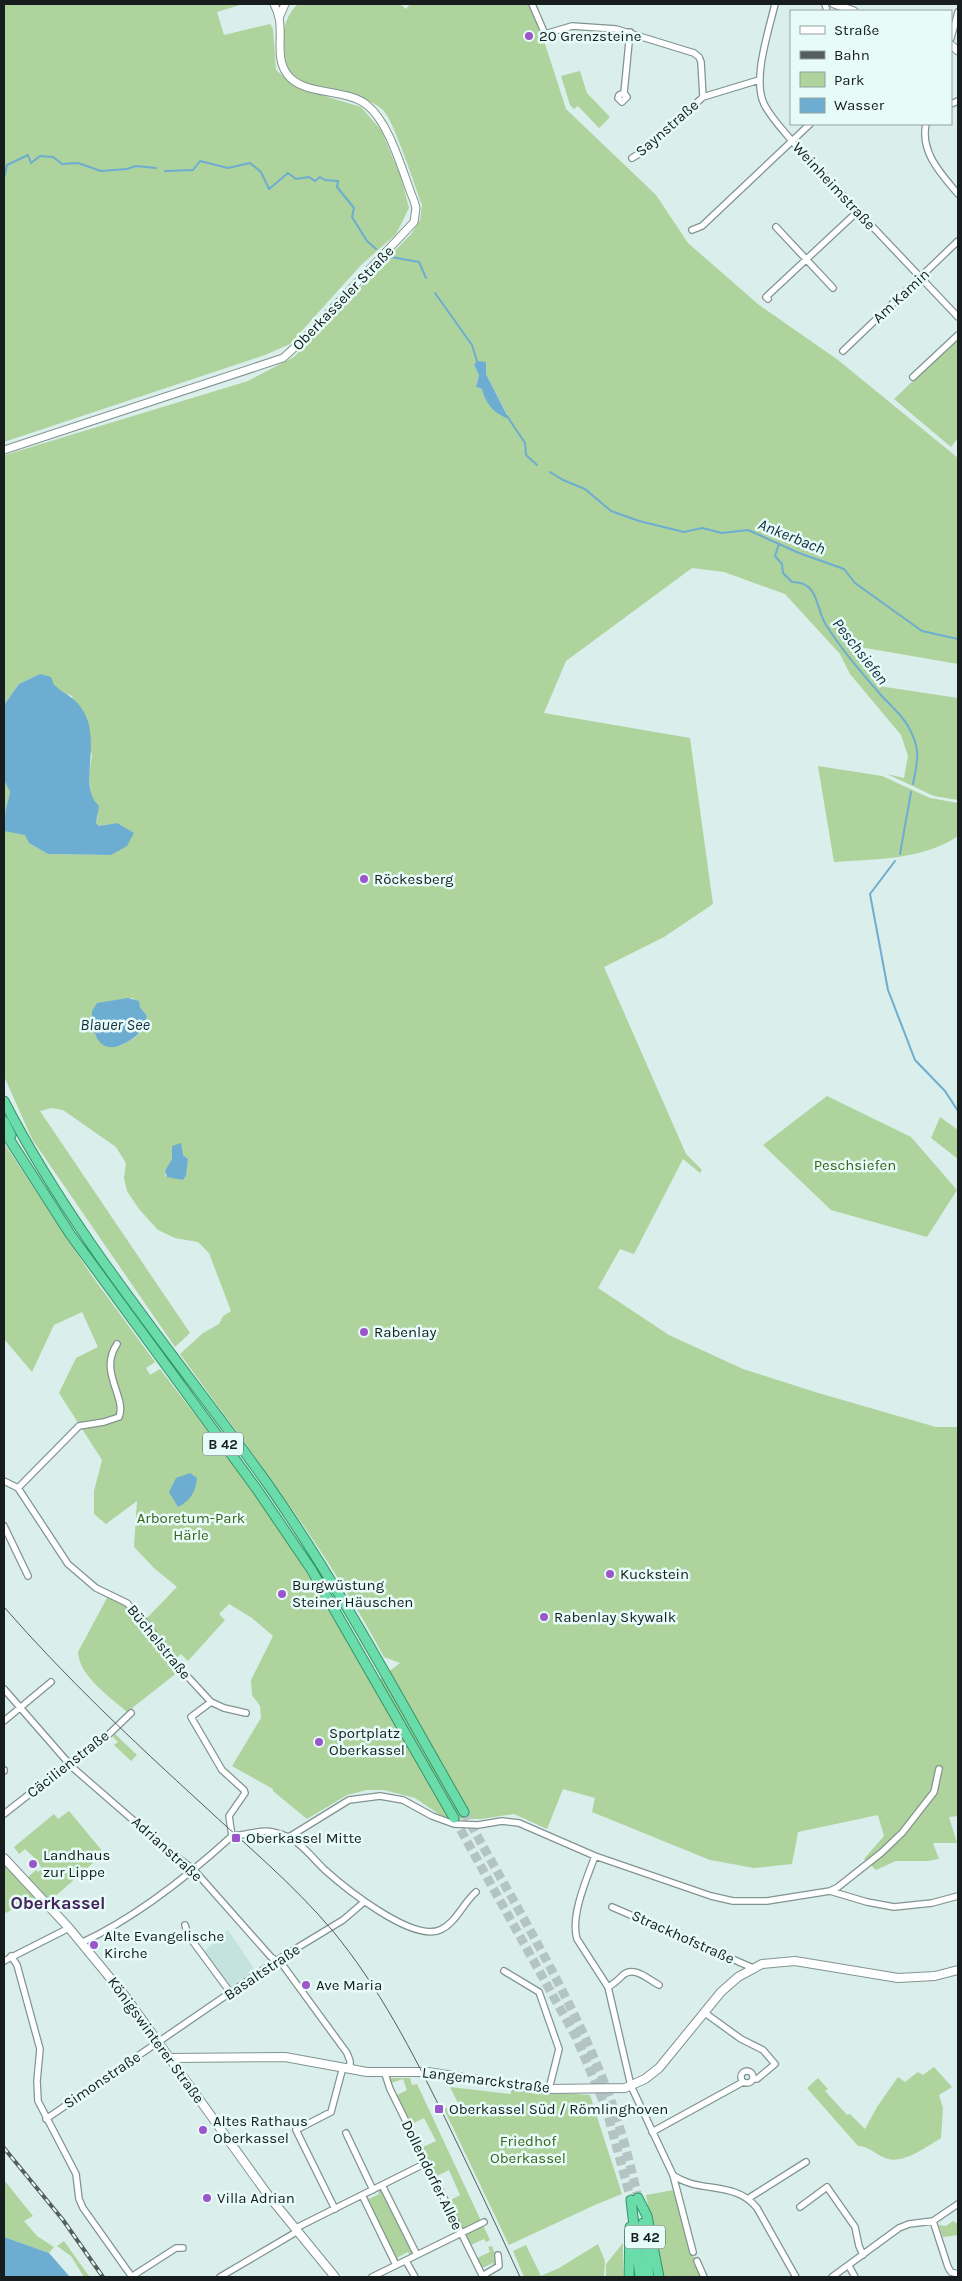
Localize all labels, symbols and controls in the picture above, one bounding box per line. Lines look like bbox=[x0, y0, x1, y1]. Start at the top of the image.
legend bbox=[790, 10, 952, 125]
text: Straße bbox=[834, 21, 879, 39]
place label: 20 Grenzsteine bbox=[539, 27, 642, 45]
marker: 20 Grenzsteine bbox=[523, 30, 535, 42]
text: Bahn bbox=[834, 46, 870, 64]
text: Park bbox=[834, 71, 864, 89]
street label: Saynstraße bbox=[632, 96, 702, 160]
text: Wasser bbox=[834, 96, 885, 114]
street label: Weinheimstraße bbox=[789, 138, 879, 234]
street label: Oberkasseler Straße bbox=[289, 242, 397, 354]
street label: Am Kamin bbox=[869, 265, 933, 327]
water label: Ankerbach bbox=[756, 514, 828, 558]
water label: Peschsiefen bbox=[829, 614, 893, 688]
place label: Röckesberg bbox=[374, 870, 454, 888]
marker: Röckesberg bbox=[358, 873, 370, 885]
water label: Blauer See bbox=[80, 1015, 150, 1034]
park label: Peschsiefen bbox=[814, 1156, 896, 1174]
place label: Rabenlay bbox=[374, 1323, 437, 1341]
marker: Rabenlay bbox=[358, 1326, 370, 1338]
road number: B 42 bbox=[203, 1432, 243, 1456]
park label: Arboretum-Park Härle bbox=[137, 1509, 245, 1544]
place label: Kuckstein bbox=[620, 1565, 689, 1583]
marker: Kuckstein bbox=[604, 1568, 616, 1580]
place label: Burgwüstung Steiner Häuschen bbox=[292, 1576, 413, 1611]
marker: Burgwüstung Steiner Häuschen bbox=[276, 1588, 288, 1600]
street label: Büchelstraße bbox=[123, 1601, 195, 1683]
place label: Rabenlay Skywalk bbox=[554, 1608, 676, 1626]
marker: Rabenlay Skywalk bbox=[538, 1611, 550, 1623]
place label: Sportplatz Oberkassel bbox=[329, 1724, 405, 1759]
street label: Cäcilienstraße bbox=[23, 1726, 113, 1802]
marker: Sportplatz Oberkassel bbox=[313, 1736, 325, 1748]
street label: Adrianstraße bbox=[128, 1813, 206, 1885]
place label: Oberkassel Mitte bbox=[246, 1829, 362, 1847]
marker: Oberkassel Mitte bbox=[230, 1832, 242, 1844]
place label: Landhaus zur Lippe bbox=[43, 1846, 111, 1881]
marker: Landhaus zur Lippe bbox=[27, 1858, 39, 1870]
district label: Oberkassel bbox=[10, 1892, 106, 1914]
street label: Strackhofstraße bbox=[629, 1906, 737, 1968]
place label: Alte Evangelische Kirche bbox=[104, 1927, 224, 1962]
marker: Alte Evangelische Kirche bbox=[88, 1939, 100, 1951]
street label: Basaltstraße bbox=[221, 1940, 303, 2004]
street label: Königswinterer Straße bbox=[104, 1973, 208, 2107]
place label: Ave Maria bbox=[316, 1976, 382, 1994]
marker: Ave Maria bbox=[300, 1979, 312, 1991]
street label: Simonstraße bbox=[60, 2048, 144, 2112]
street label: Langemarckstraße bbox=[421, 2063, 551, 2097]
place label: Oberkassel Süd / Römlinghoven bbox=[449, 2100, 668, 2118]
marker: Oberkassel Süd / Römlinghoven bbox=[433, 2103, 445, 2115]
place label: Altes Rathaus Oberkassel bbox=[213, 2112, 308, 2147]
street label: Dollendorfer Allee bbox=[398, 2117, 466, 2233]
marker: Altes Rathaus Oberkassel bbox=[197, 2124, 209, 2136]
park label: Friedhof Oberkassel bbox=[490, 2132, 566, 2167]
place label: Villa Adrian bbox=[217, 2189, 295, 2207]
marker: Villa Adrian bbox=[201, 2192, 213, 2204]
road number: B 42 bbox=[625, 2226, 665, 2248]

